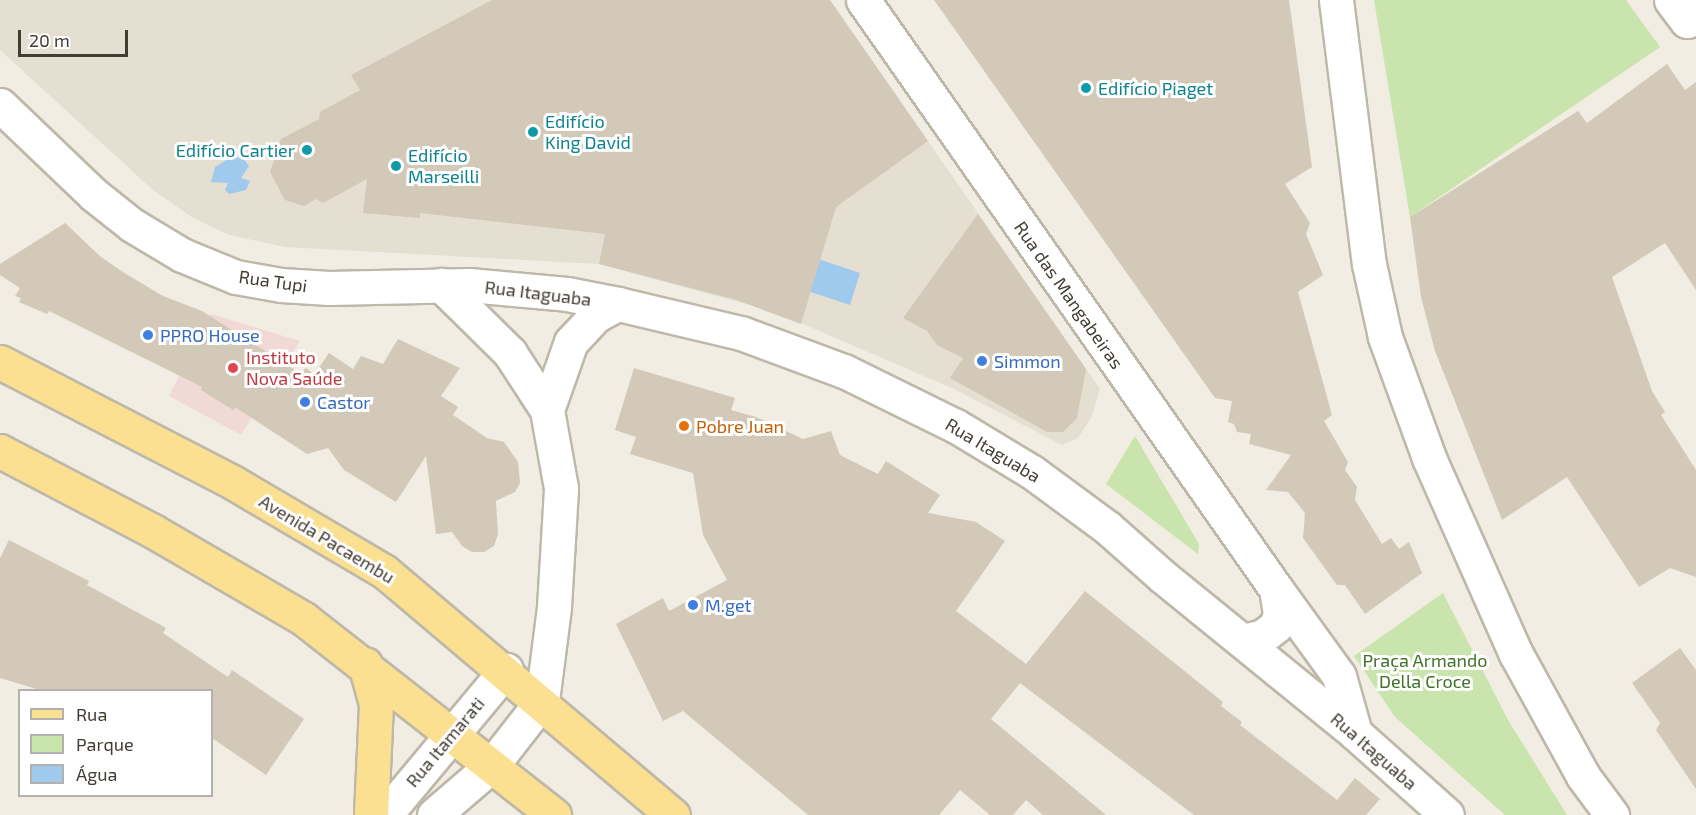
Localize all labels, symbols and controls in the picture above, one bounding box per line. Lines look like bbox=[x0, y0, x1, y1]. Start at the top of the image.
scale bar bbox=[21, 18, 130, 56]
text: 20 m bbox=[29, 29, 70, 51]
place label: Edifício Piaget bbox=[1098, 77, 1213, 99]
marker: Edifício Piaget bbox=[1079, 81, 1093, 95]
place label: Edifício King David bbox=[545, 111, 631, 154]
marker: Edifício King David bbox=[526, 125, 540, 139]
place label: Edifício Cartier bbox=[176, 139, 295, 161]
marker: Edifício Cartier bbox=[300, 143, 314, 157]
place label: Edifício Marseilli bbox=[408, 145, 479, 188]
marker: Edifício Marseilli bbox=[389, 159, 403, 173]
street label: Rua das Mangabeiras bbox=[1010, 217, 1128, 373]
street label: Rua Tupi bbox=[237, 265, 309, 297]
street label: Rua Itaguaba bbox=[484, 276, 592, 310]
place label: PPRO House bbox=[160, 324, 260, 346]
marker: PPRO House bbox=[141, 328, 155, 342]
place label: Instituto Nova Saúde bbox=[246, 347, 342, 389]
place label: Simmon bbox=[994, 350, 1061, 372]
marker: Simmon bbox=[975, 354, 989, 368]
marker: Instituto Nova Saúde bbox=[224, 359, 242, 377]
place label: Castor bbox=[317, 391, 371, 413]
marker: Castor bbox=[298, 395, 312, 409]
street label: Rua Itaguaba bbox=[942, 413, 1044, 487]
place label: Pobre Juan bbox=[696, 415, 784, 437]
marker: Pobre Juan bbox=[677, 419, 691, 433]
street label: Avenida Pacaembu bbox=[255, 490, 399, 588]
place label: M.get bbox=[705, 594, 751, 616]
marker: M.get bbox=[686, 598, 700, 612]
park label: Praça Armando Della Croce bbox=[1362, 650, 1488, 692]
legend bbox=[18, 689, 213, 797]
street label: Rua Itamarati bbox=[401, 693, 489, 791]
text: Rua bbox=[76, 703, 107, 725]
street label: Rua Itaguaba bbox=[1327, 708, 1421, 794]
text: Parque bbox=[76, 733, 134, 755]
text: Água bbox=[76, 763, 117, 785]

